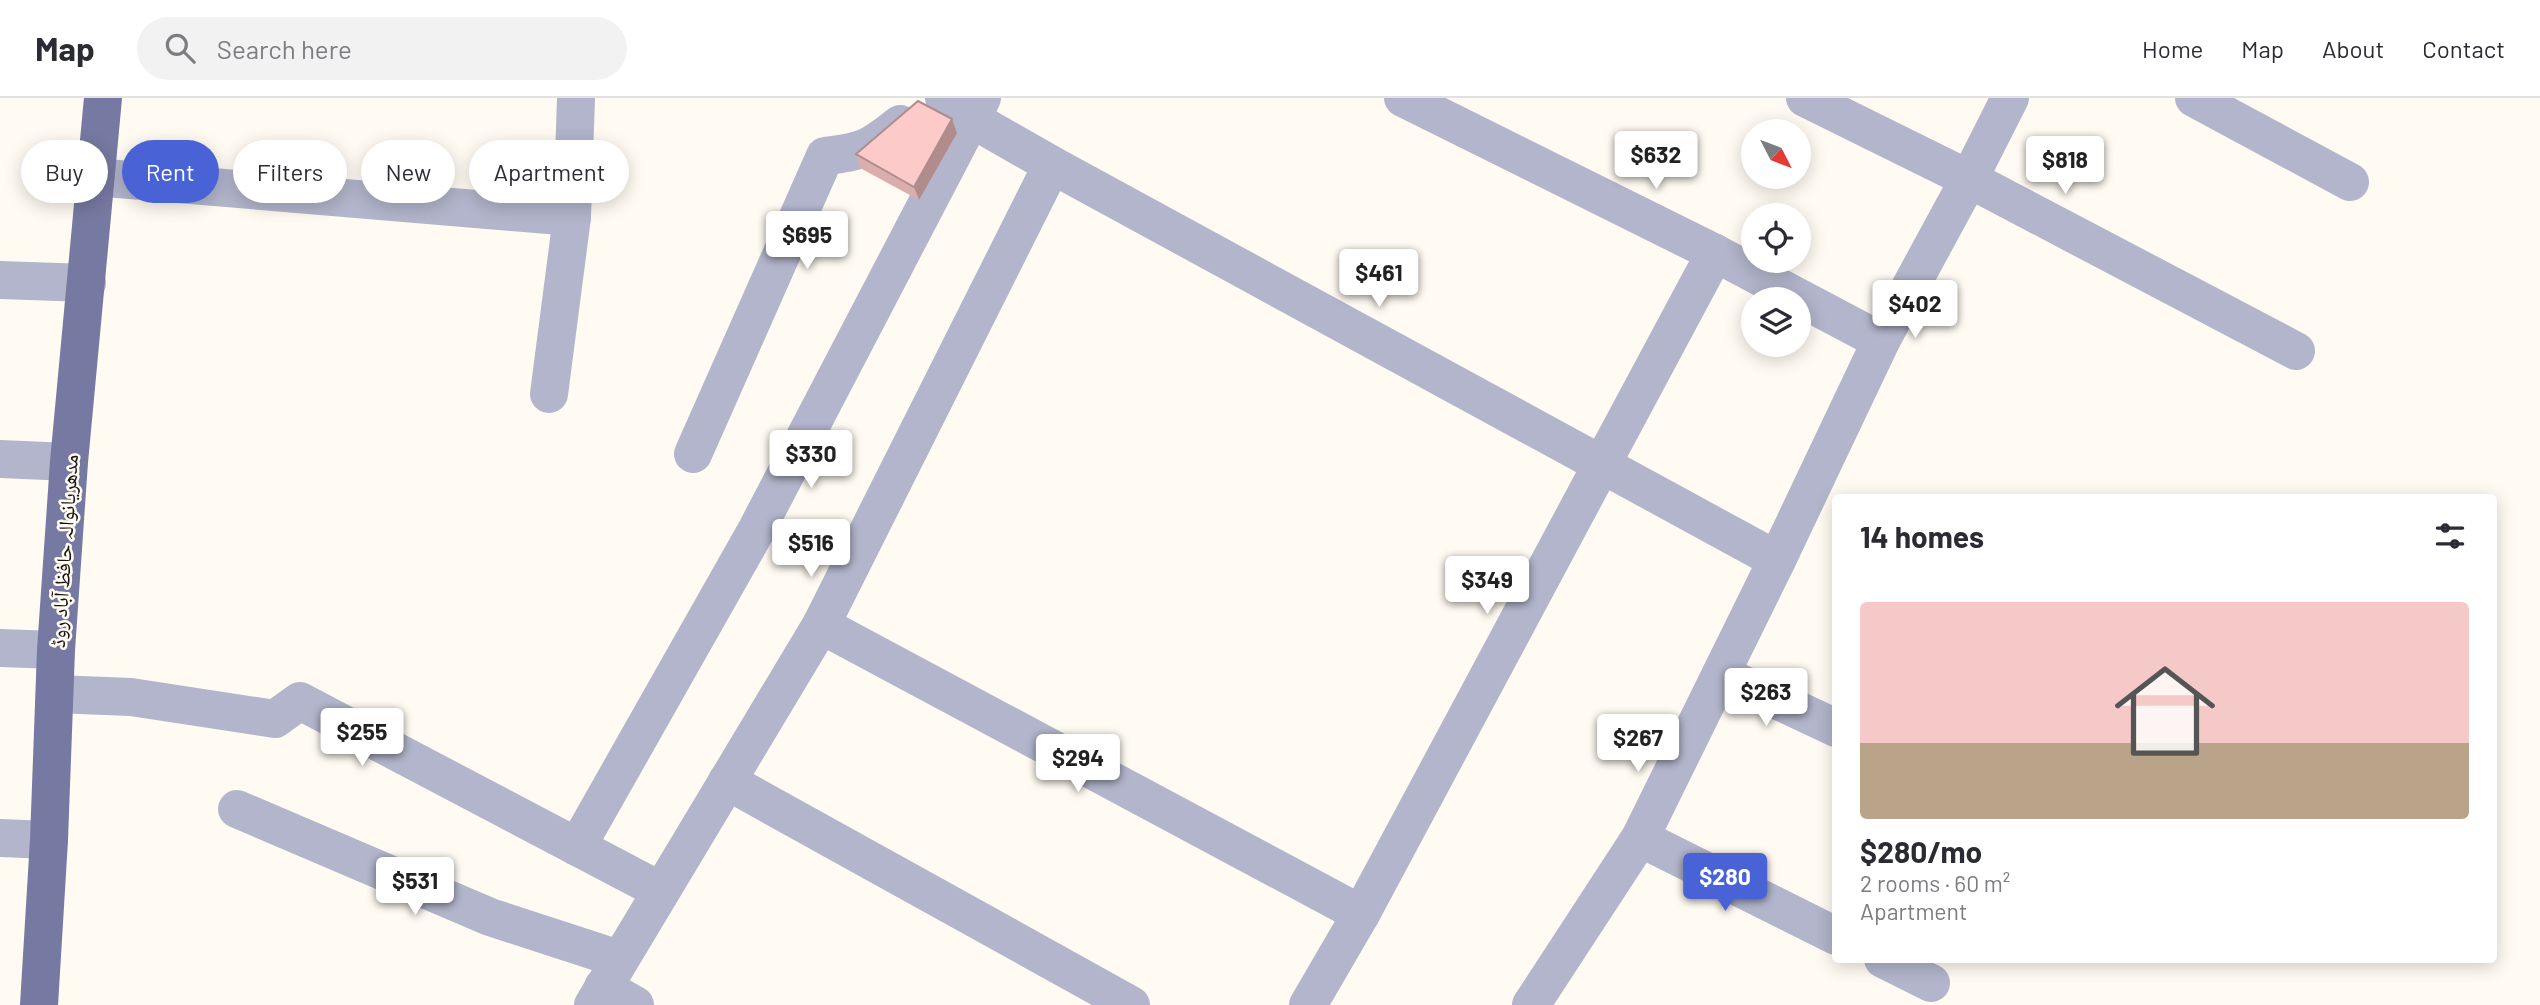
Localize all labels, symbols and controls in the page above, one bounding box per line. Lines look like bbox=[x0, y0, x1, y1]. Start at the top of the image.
search box bbox=[137, 17, 627, 80]
text: Map bbox=[35, 28, 95, 68]
icon: search bbox=[161, 29, 199, 67]
text: Search here bbox=[217, 33, 352, 64]
text: Home bbox=[2142, 34, 2203, 63]
text: Map bbox=[2241, 34, 2284, 63]
text: About bbox=[2322, 34, 2384, 63]
text: Contact bbox=[2422, 34, 2505, 63]
north arrow bbox=[1741, 119, 1811, 189]
map controls bbox=[1741, 119, 1811, 357]
pin: $632 bbox=[1615, 132, 1697, 191]
pin: $818 bbox=[2024, 136, 2106, 196]
chip: Buy bbox=[21, 140, 108, 203]
chip: Rent bbox=[122, 140, 219, 203]
chip: Filters bbox=[233, 140, 347, 203]
chip: New bbox=[361, 140, 455, 203]
chip: Apartment bbox=[469, 140, 629, 203]
text: $632 bbox=[1631, 140, 1681, 168]
text: $818 bbox=[2042, 145, 2088, 173]
button: locate bbox=[1741, 203, 1811, 273]
pin: $695 bbox=[766, 212, 848, 271]
text: $695 bbox=[782, 220, 832, 248]
pin: $461 bbox=[1338, 250, 1420, 309]
text: $461 bbox=[1355, 258, 1403, 286]
pin: $402 bbox=[1874, 280, 1956, 340]
button: layers bbox=[1741, 287, 1811, 357]
text: $402 bbox=[1888, 289, 1942, 317]
pin: $330 bbox=[770, 430, 852, 490]
text: $330 bbox=[785, 439, 837, 467]
street label: مدھریانوالہ حافظ آباد روڈ bbox=[44, 453, 83, 649]
icon: filters bbox=[2431, 517, 2469, 555]
text: 14 homes bbox=[1860, 518, 1984, 554]
pin: $516 bbox=[770, 519, 852, 579]
text: $516 bbox=[788, 528, 834, 556]
pin: $349 bbox=[1446, 556, 1528, 616]
text: $349 bbox=[1461, 565, 1513, 593]
icon: home bbox=[2102, 648, 2228, 774]
pin: $263 bbox=[1725, 668, 1807, 728]
text: $263 bbox=[1741, 677, 1791, 705]
pin: $255 bbox=[321, 708, 403, 768]
pin: $267 bbox=[1597, 714, 1679, 774]
text: $255 bbox=[337, 717, 387, 745]
text: $267 bbox=[1613, 723, 1663, 751]
pin: $294 bbox=[1037, 734, 1119, 794]
text: $294 bbox=[1052, 743, 1104, 771]
text: $280/mo bbox=[1860, 833, 1982, 869]
pin: $280 bbox=[1684, 854, 1766, 913]
pin: $531 bbox=[374, 858, 456, 917]
text: $280 bbox=[1699, 862, 1751, 890]
text: $531 bbox=[392, 866, 438, 894]
text: 2 rooms · 60 m² bbox=[1860, 869, 2010, 897]
text: Apartment bbox=[1860, 897, 1967, 925]

